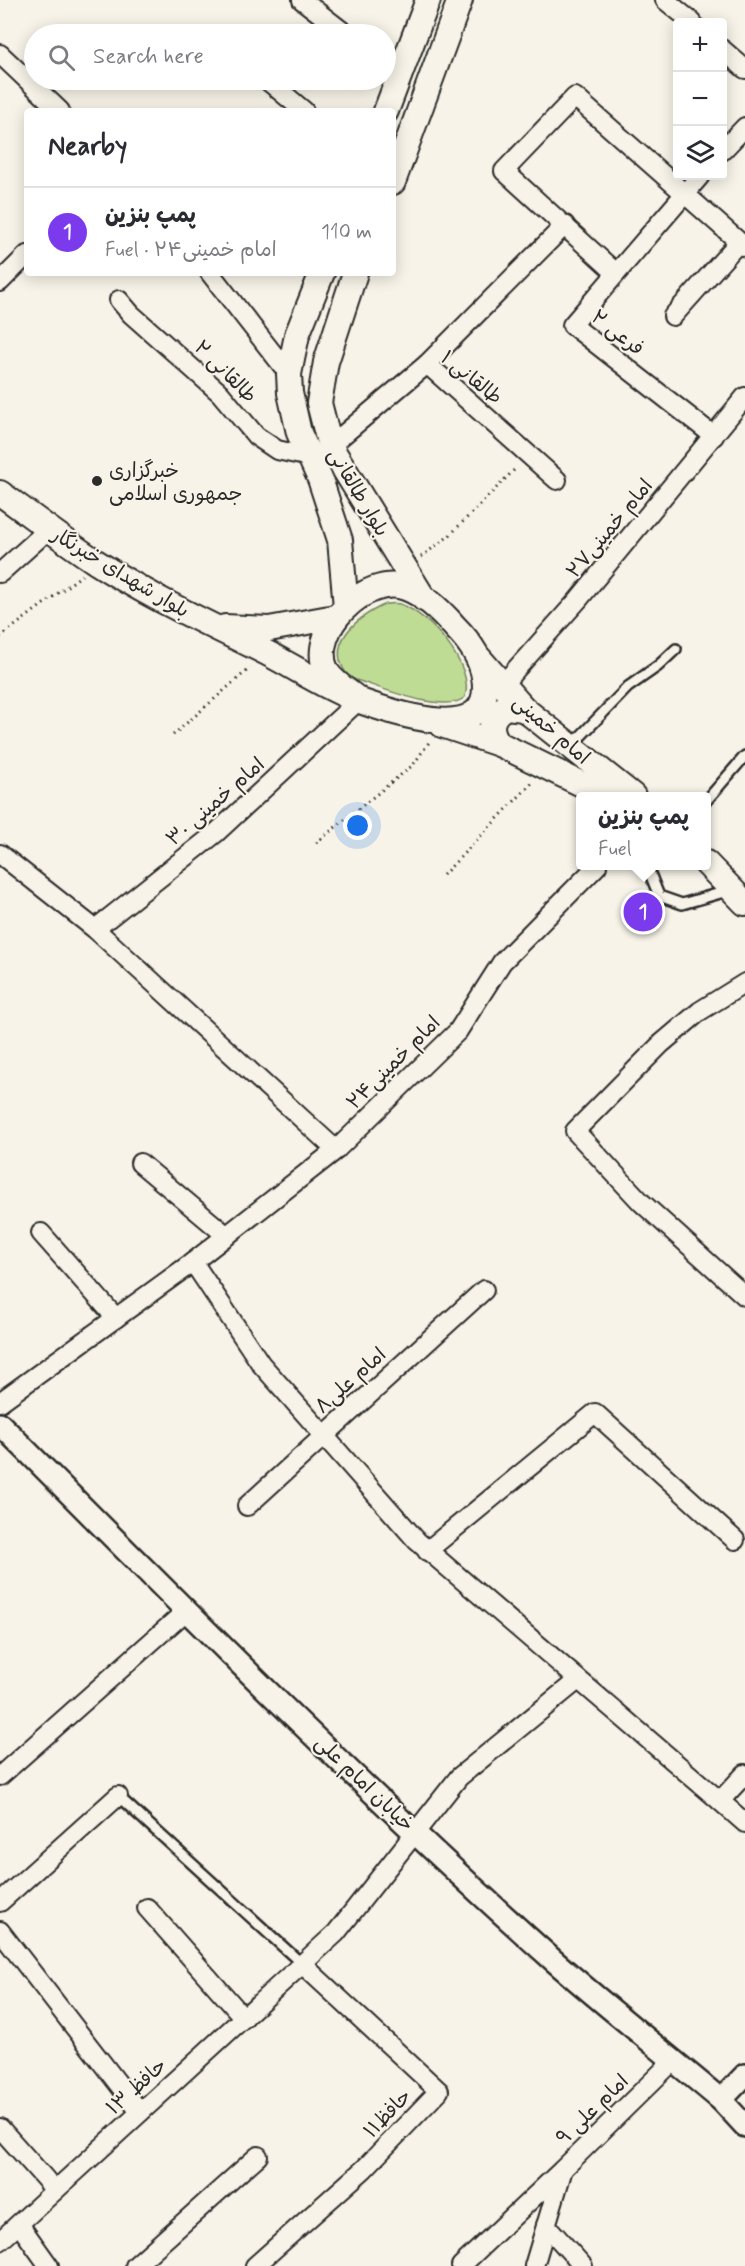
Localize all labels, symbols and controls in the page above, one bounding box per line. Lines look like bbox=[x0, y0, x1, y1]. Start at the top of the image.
map controls bbox=[673, 18, 727, 180]
button: + bbox=[673, 18, 727, 72]
search box bbox=[24, 24, 396, 90]
icon: search bbox=[45, 41, 78, 74]
text: Search here bbox=[93, 43, 204, 71]
button: − bbox=[673, 72, 727, 126]
button: layers bbox=[673, 126, 727, 180]
text: Nearby bbox=[48, 130, 127, 164]
text: پمپ بنزین bbox=[105, 202, 196, 230]
text: 1 bbox=[63, 219, 72, 246]
text: 110 m bbox=[321, 219, 372, 246]
text: Fuel · امام خمینی۲۴ bbox=[105, 237, 277, 264]
street label: فرعی ۲ bbox=[585, 304, 649, 362]
street label: طالقانی ۲ bbox=[188, 335, 262, 409]
street label: طالقانی ۱ bbox=[435, 345, 508, 411]
street label: بلوار طالقانی bbox=[321, 444, 395, 542]
place label: خبرگزاری جمهوری اسلامی bbox=[109, 458, 243, 508]
marker: خبرگزاری جمهوری اسلامی bbox=[90, 474, 104, 488]
street label: امام خمینی۲۷ bbox=[561, 474, 660, 584]
street label: بلوار شهدای خبرنگار bbox=[45, 521, 194, 625]
street label: امام خمینی bbox=[507, 689, 595, 771]
street label: امام خمینی ۳۰ bbox=[161, 752, 271, 853]
popup bbox=[576, 792, 711, 870]
text: پمپ بنزین bbox=[598, 804, 689, 832]
your location bbox=[343, 811, 372, 840]
text: Fuel bbox=[598, 836, 632, 863]
pin: 1 bbox=[624, 890, 662, 934]
street label: امام خمینی۲۴ bbox=[341, 1010, 447, 1116]
street label: امام علی۸ bbox=[310, 1342, 392, 1420]
street label: خیابان امام علی bbox=[309, 1730, 419, 1838]
street label: حافظ ۱۳ bbox=[101, 2053, 173, 2122]
street label: امام علی ۹ bbox=[551, 2069, 635, 2151]
street label: حافظ۱۱ bbox=[358, 2084, 418, 2144]

